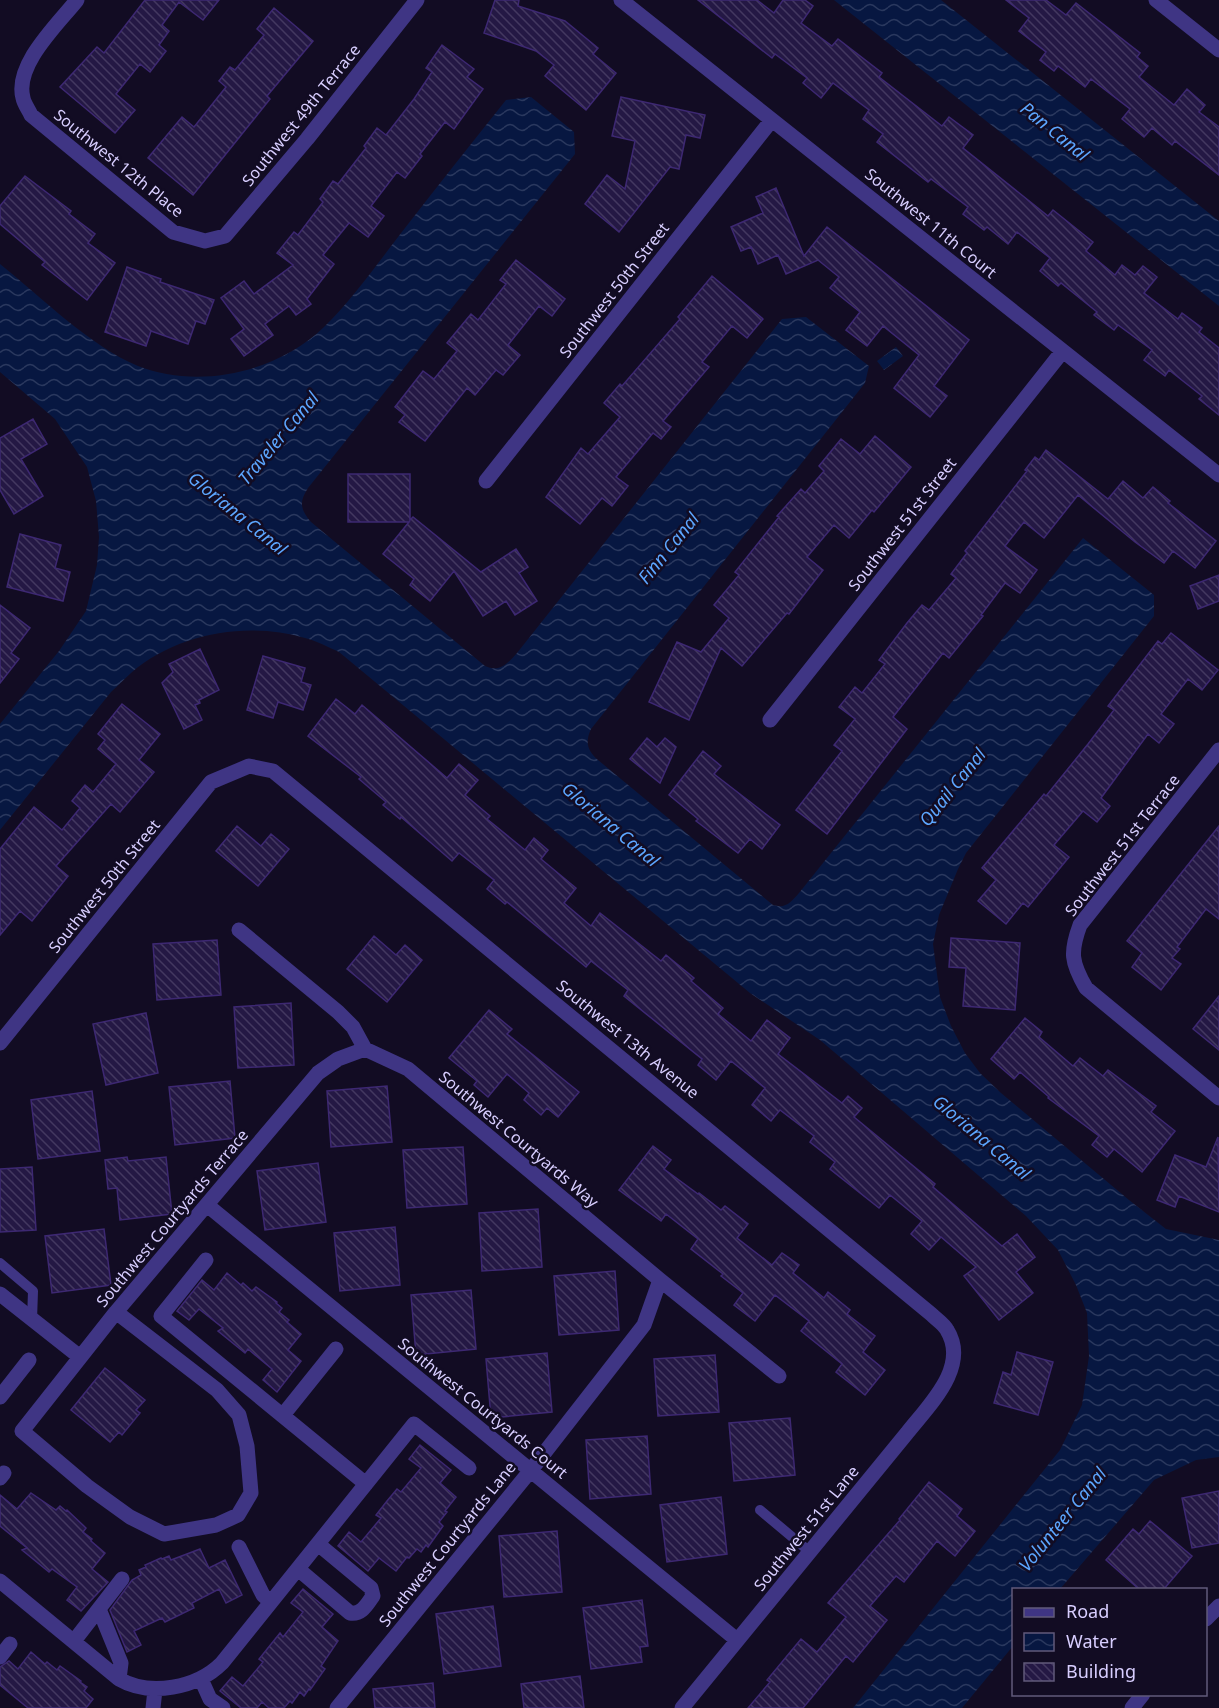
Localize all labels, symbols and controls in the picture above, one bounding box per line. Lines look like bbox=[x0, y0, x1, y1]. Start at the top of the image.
street label: Southwest 49th Terrace bbox=[237, 39, 365, 191]
water label: Pan Canal bbox=[1016, 96, 1095, 166]
street label: Southwest 12th Place bbox=[50, 104, 188, 222]
street label: Southwest 11th Court bbox=[861, 163, 1002, 283]
street label: Southwest 50th Street bbox=[554, 218, 674, 362]
water label: Traveler Canal bbox=[232, 386, 324, 489]
street label: Southwest 51st Street bbox=[843, 453, 961, 595]
water label: Gloriana Canal bbox=[184, 466, 293, 560]
water label: Finn Canal bbox=[632, 507, 704, 589]
water label: Quail Canal bbox=[913, 743, 991, 831]
street label: Southwest 51st Terrace bbox=[1060, 769, 1184, 921]
water label: Gloriana Canal bbox=[557, 776, 665, 872]
street label: Southwest 50th Street bbox=[43, 814, 165, 957]
street label: Southwest 13th Avenue bbox=[552, 975, 704, 1103]
street label: Southwest Courtyards Way bbox=[435, 1066, 604, 1213]
water label: Gloriana Canal bbox=[928, 1089, 1036, 1185]
street label: Southwest Courtyards Terrace bbox=[91, 1124, 253, 1312]
street label: Southwest Courtyards Court bbox=[394, 1333, 573, 1484]
street label: Southwest Courtyards Lane bbox=[373, 1457, 521, 1631]
street label: Southwest 51st Lane bbox=[749, 1461, 863, 1595]
water label: Volunteer Canal bbox=[1013, 1462, 1112, 1576]
legend bbox=[1012, 1588, 1207, 1696]
text: Road bbox=[1066, 1599, 1109, 1623]
text: Water bbox=[1066, 1629, 1117, 1653]
text: Building bbox=[1066, 1659, 1136, 1683]

